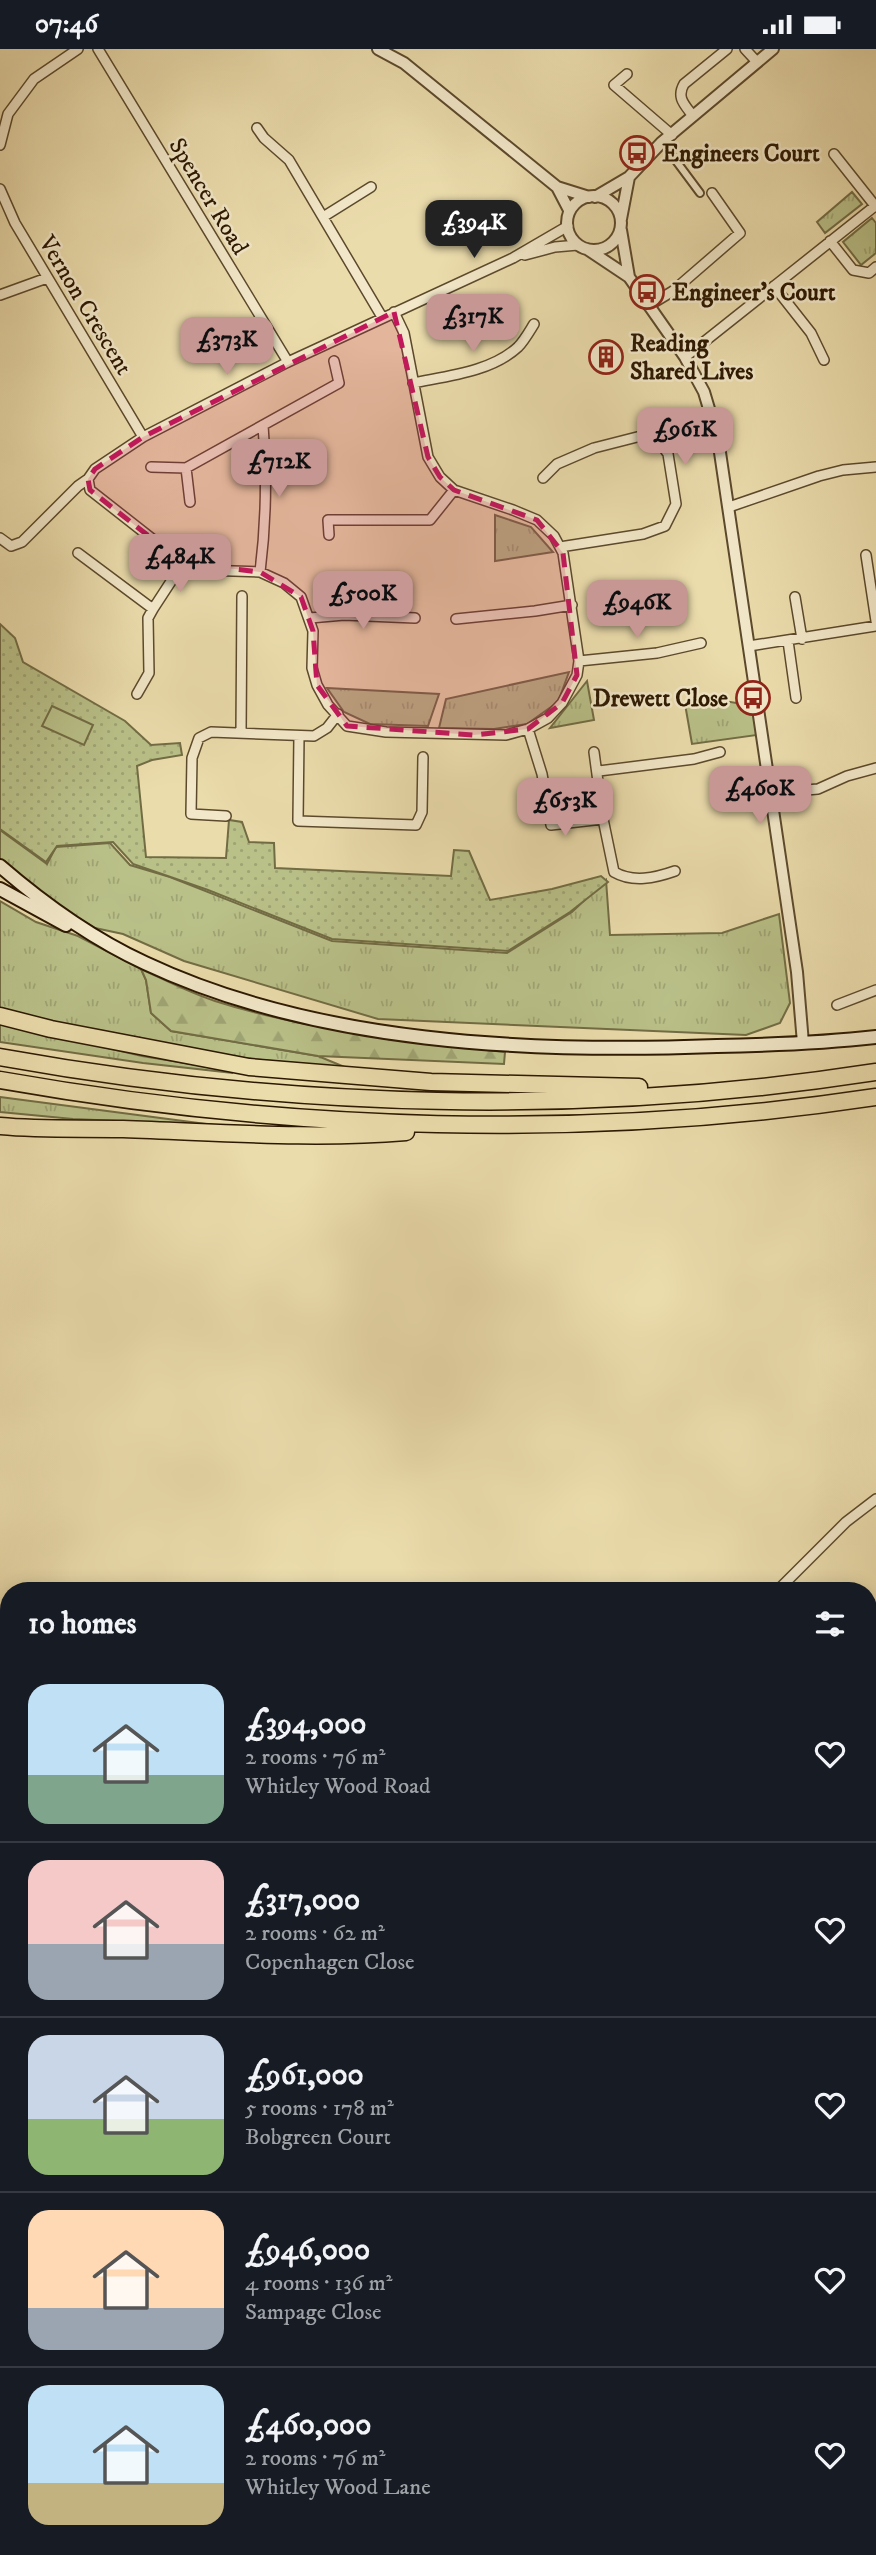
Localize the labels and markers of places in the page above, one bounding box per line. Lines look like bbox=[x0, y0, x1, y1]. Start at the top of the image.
bus stop icon: Engineers Court bbox=[618, 134, 656, 172]
place label: Engineers Court bbox=[662, 139, 820, 169]
pin: £394K bbox=[425, 201, 523, 260]
bus stop icon: Engineer's Court bbox=[628, 273, 666, 311]
place label: Engineer's Court bbox=[672, 278, 836, 308]
pin: £317K bbox=[424, 295, 522, 354]
pin: £373K bbox=[178, 317, 276, 377]
place label: Reading Shared Lives bbox=[630, 329, 753, 387]
building icon: Reading Shared Lives bbox=[587, 338, 625, 376]
pin: £961K bbox=[636, 407, 734, 467]
pin: £712K bbox=[230, 440, 328, 499]
pin: £484K bbox=[131, 535, 229, 594]
pin: £500K bbox=[314, 571, 412, 631]
pin: £946K bbox=[588, 581, 686, 640]
bus stop icon: Drewett Close bbox=[734, 679, 772, 717]
place label: Drewett Close bbox=[593, 684, 728, 714]
pin: £460K bbox=[711, 767, 809, 826]
pin: £653K bbox=[516, 779, 614, 838]

